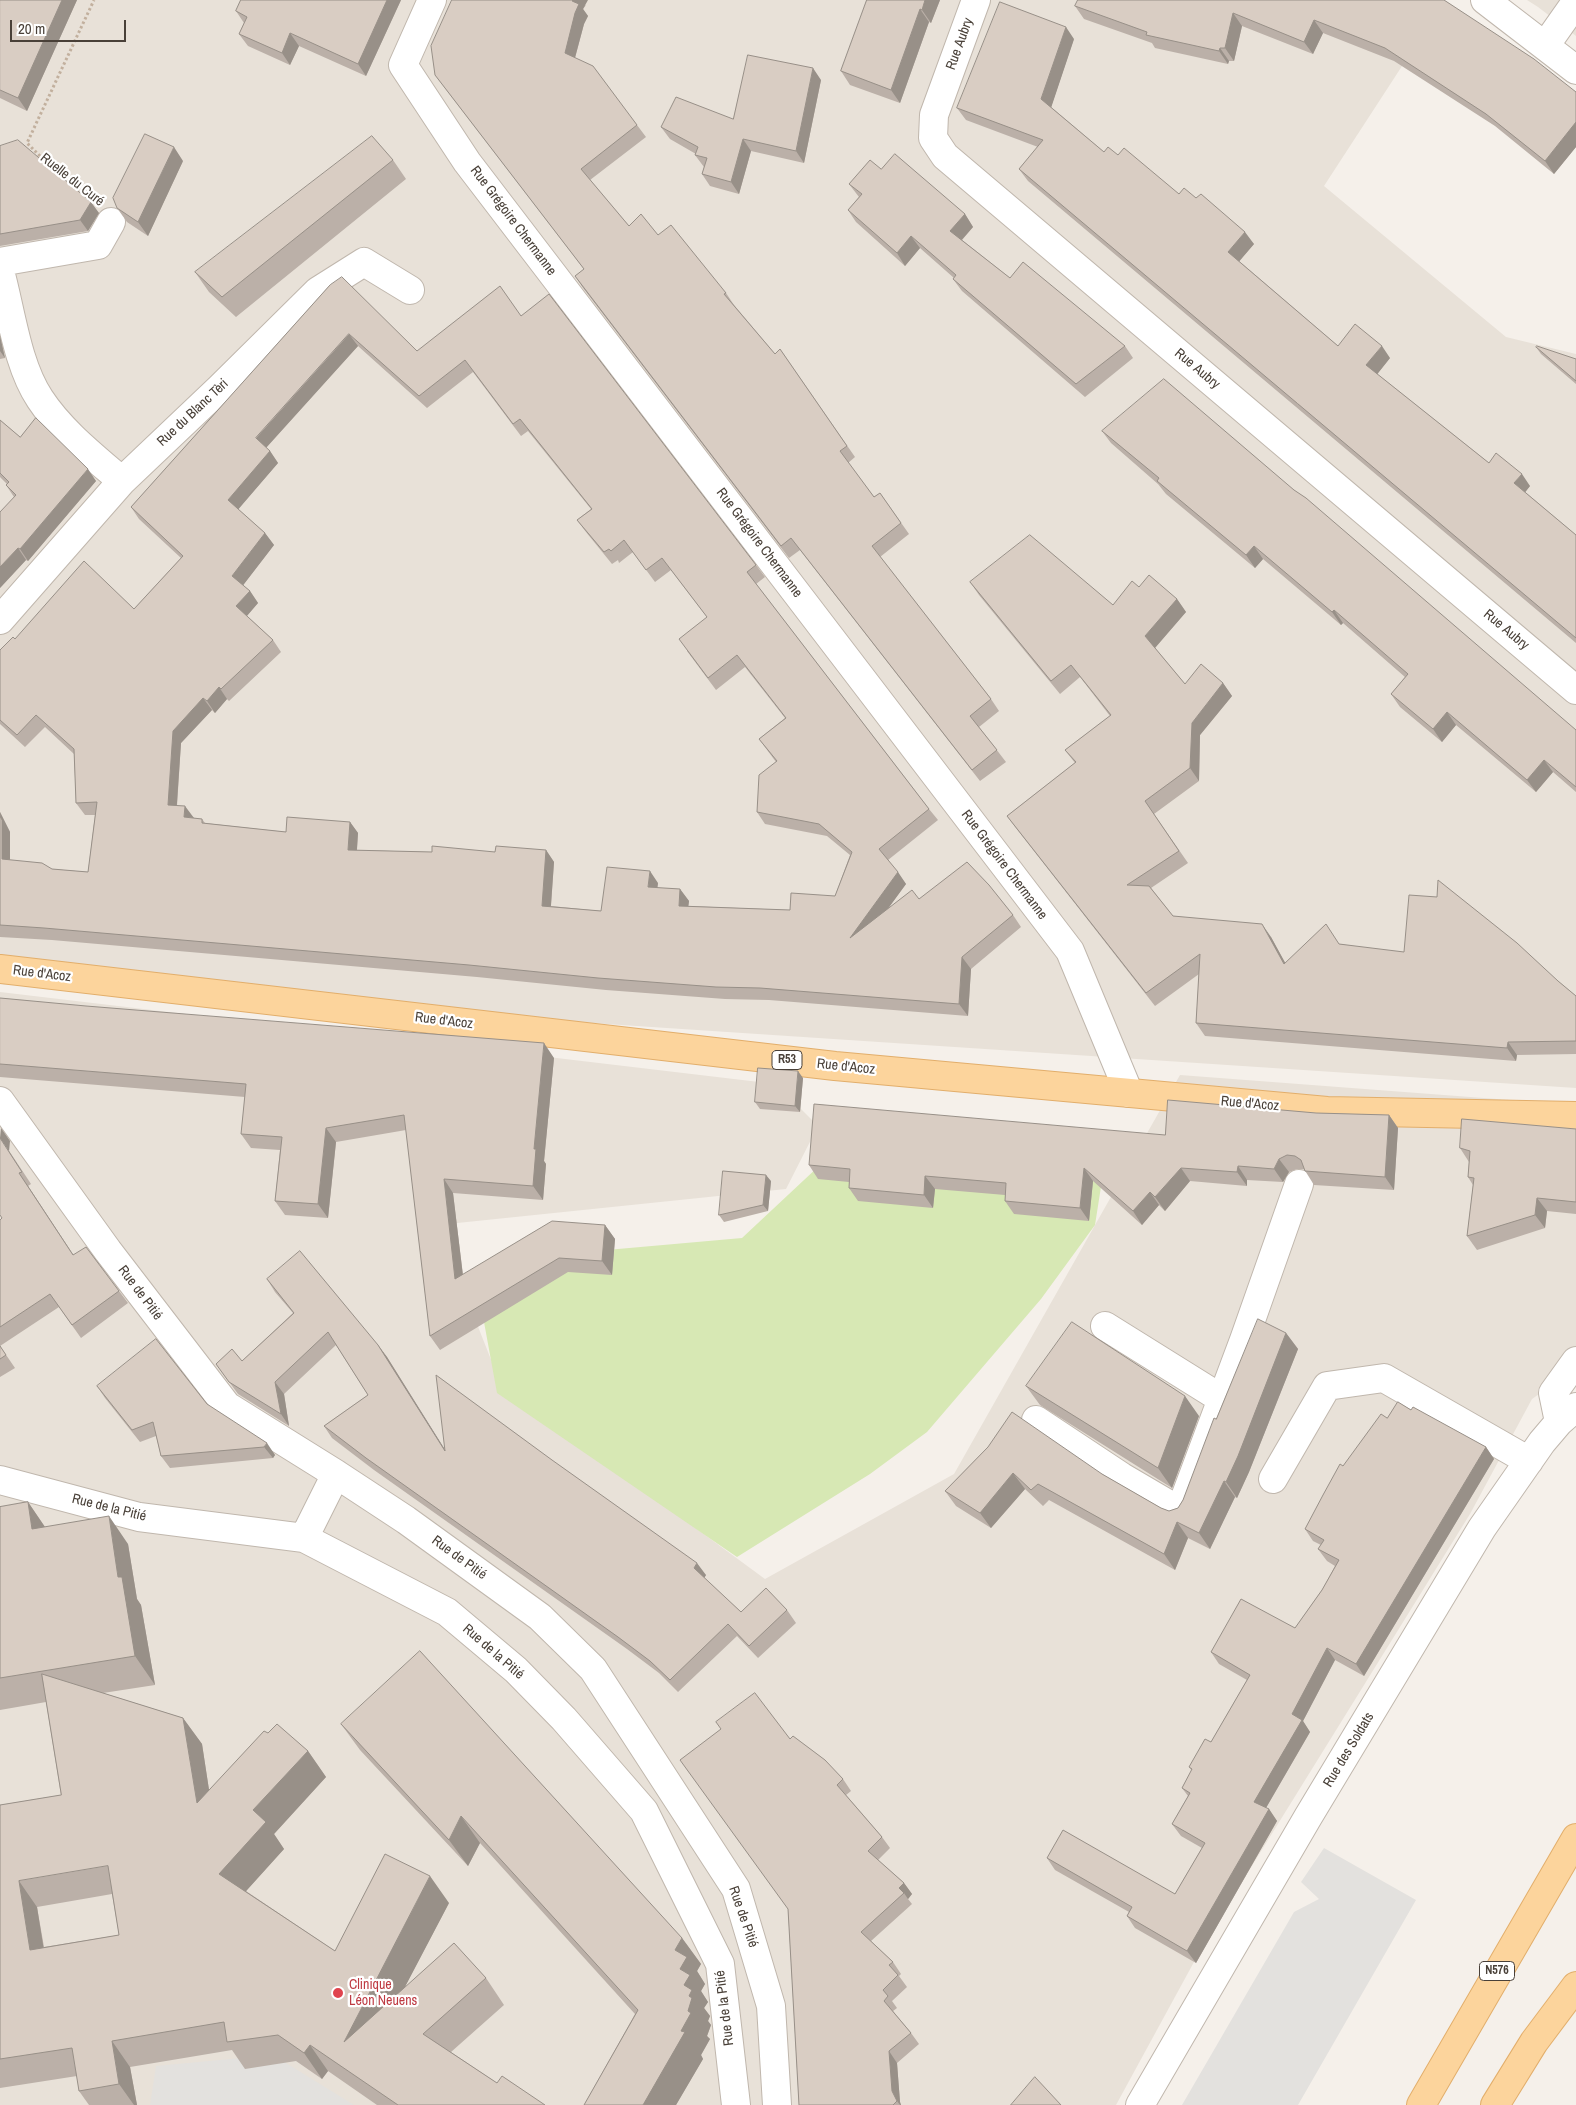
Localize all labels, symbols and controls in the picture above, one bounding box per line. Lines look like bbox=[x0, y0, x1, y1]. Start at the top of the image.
scale bar bbox=[12, 10, 129, 42]
street label: Rue Aubry bbox=[943, 16, 977, 72]
text: 20 m bbox=[18, 18, 45, 39]
street label: Ruelle du Curé bbox=[37, 150, 107, 210]
street label: Rue Grégoire Chermanne bbox=[466, 163, 560, 279]
street label: Rue Aubry bbox=[1171, 345, 1223, 393]
street label: Rue du Blanc Tèri bbox=[154, 376, 232, 450]
street label: Rue Grégoire Chermanne bbox=[712, 485, 806, 601]
street label: Rue Aubry bbox=[1480, 606, 1532, 654]
street label: Rue Grégoire Chermanne bbox=[957, 807, 1051, 923]
street label: Rue d'Acoz bbox=[12, 962, 72, 986]
street label: Rue d'Acoz bbox=[414, 1009, 474, 1033]
road number: R53 bbox=[772, 1050, 802, 1070]
street label: Rue d'Acoz bbox=[816, 1056, 876, 1078]
street label: Rue d'Acoz bbox=[1220, 1093, 1280, 1115]
street label: Rue de Pitié bbox=[114, 1262, 166, 1324]
street label: Rue de la Pitié bbox=[70, 1491, 148, 1525]
street label: Rue de Pitié bbox=[428, 1532, 490, 1584]
street label: Rue de la Pitié bbox=[459, 1621, 527, 1683]
street label: Rue des Soldats bbox=[1320, 1710, 1378, 1790]
street label: Rue de Pitié bbox=[725, 1884, 761, 1950]
road number: N576 bbox=[1480, 1962, 1514, 1980]
street label: Rue de la Pitié bbox=[712, 1969, 738, 2047]
place label: Clinique Léon Neuens bbox=[349, 1977, 417, 2010]
marker: Clinique Léon Neuens bbox=[331, 1986, 345, 2000]

